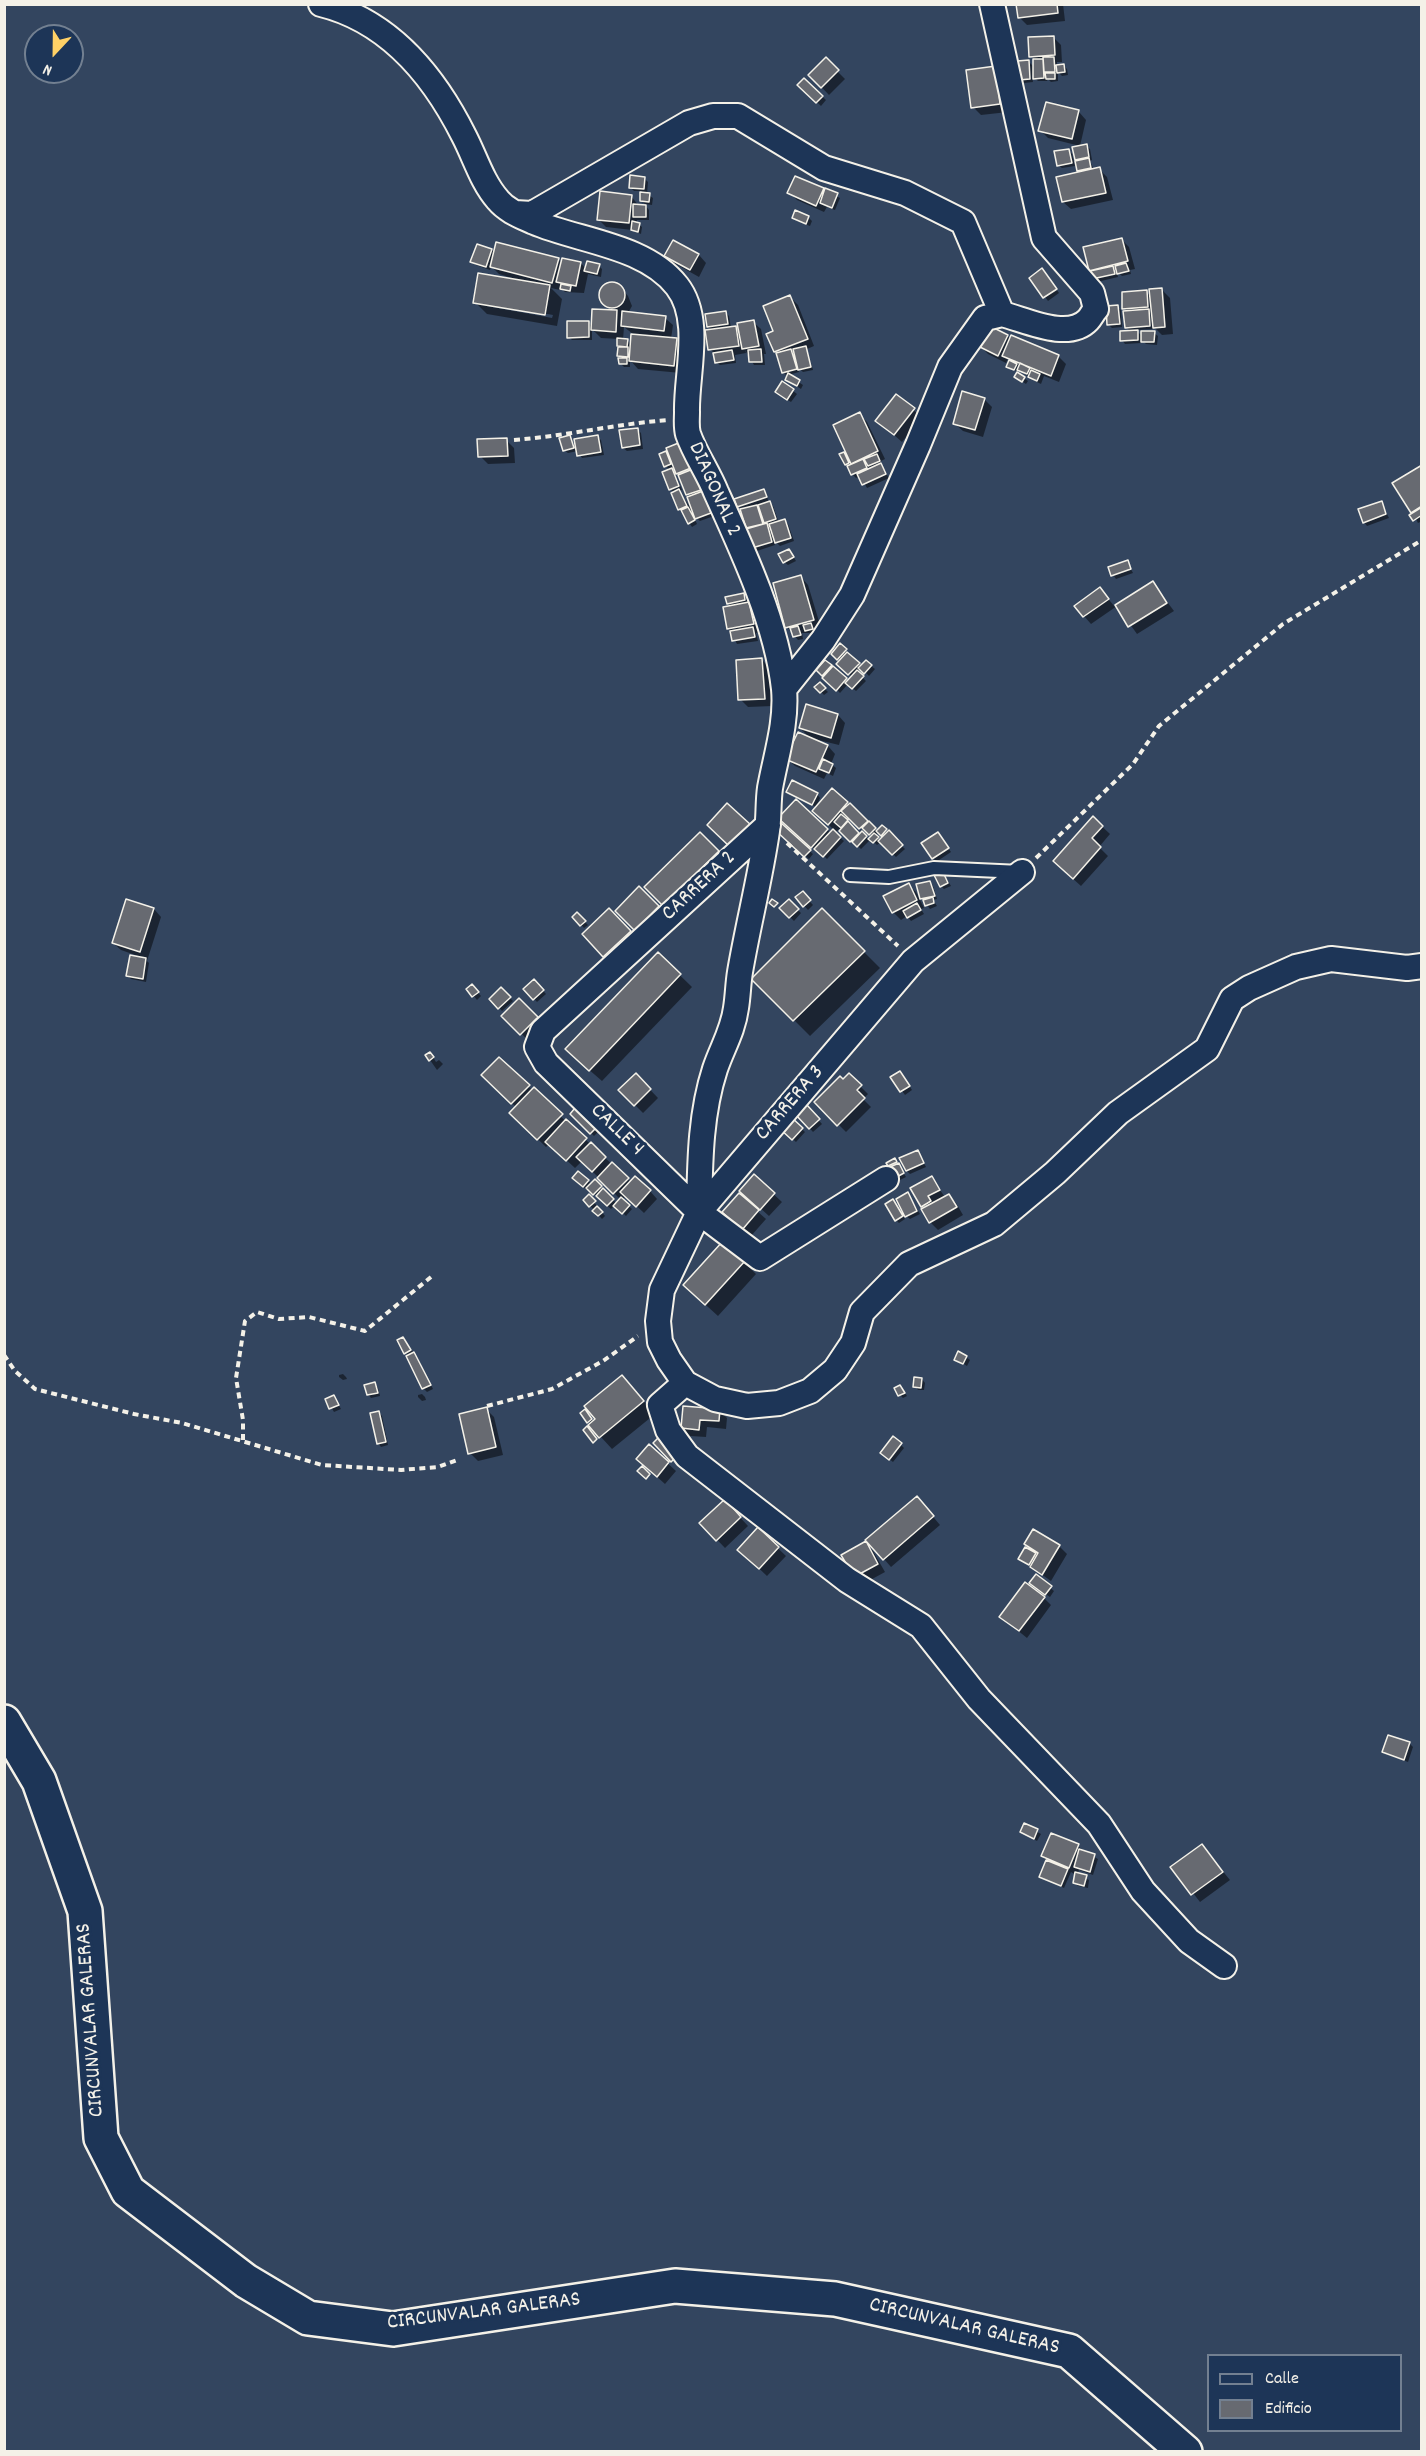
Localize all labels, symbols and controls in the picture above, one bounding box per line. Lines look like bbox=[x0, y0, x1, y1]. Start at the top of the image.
north arrow bbox=[24, 24, 84, 84]
text: N bbox=[40, 57, 56, 81]
street label: DIAGONAL 2 bbox=[681, 439, 745, 541]
street label: CARRERA 2 bbox=[657, 846, 743, 928]
street label: CARRERA 3 bbox=[751, 1061, 831, 1147]
street label: CALLE 4 bbox=[583, 1099, 649, 1163]
street label: CIRCUNVALAR GALERAS bbox=[72, 1922, 112, 2118]
street label: CIRCUNVALAR GALERAS bbox=[386, 2288, 582, 2338]
street label: CIRCUNVALAR GALERAS bbox=[866, 2293, 1062, 2363]
legend bbox=[1207, 2354, 1402, 2432]
text: Calle bbox=[1265, 2367, 1299, 2392]
text: Edificio bbox=[1265, 2397, 1312, 2422]

